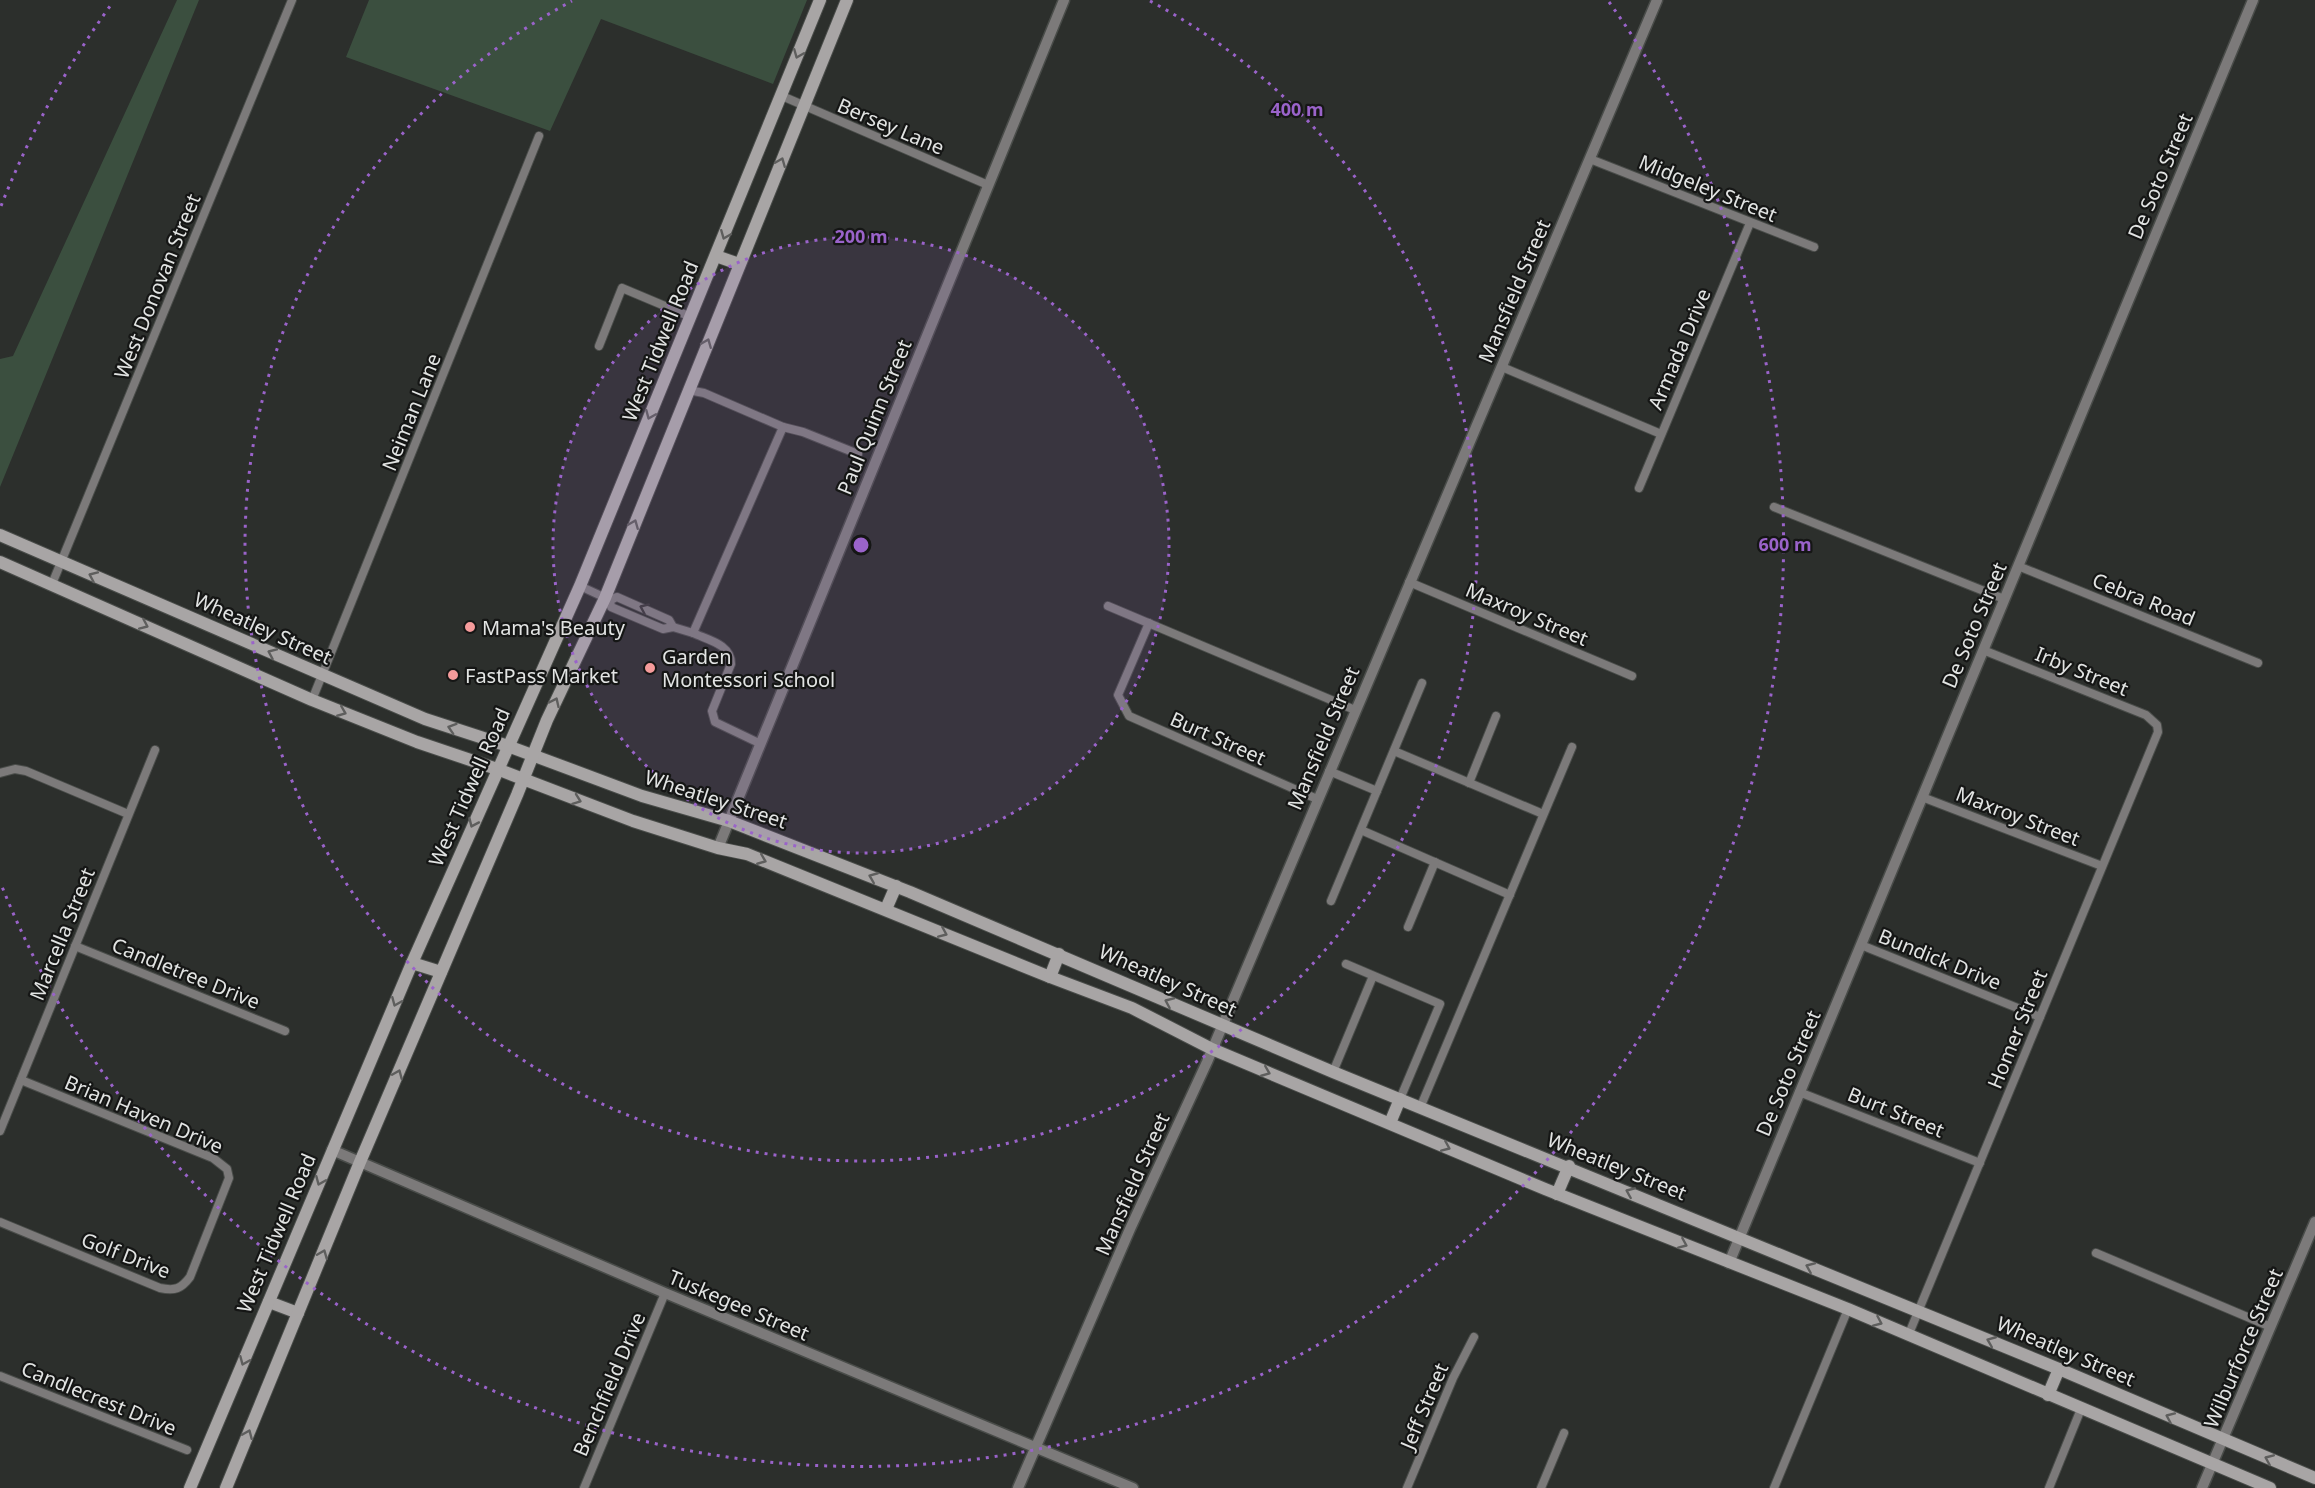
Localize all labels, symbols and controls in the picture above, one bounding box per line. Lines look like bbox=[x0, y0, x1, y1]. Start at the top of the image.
one-way arrow bbox=[793, 49, 806, 59]
street label: Bersey Lane bbox=[833, 91, 949, 161]
text: 400 m bbox=[1270, 97, 1324, 121]
street label: De Soto Street bbox=[2121, 109, 2199, 243]
street label: Midgeley Street bbox=[1635, 148, 1781, 228]
one-way arrow bbox=[774, 157, 786, 168]
street label: West Donovan Street bbox=[108, 190, 206, 382]
street label: Mansfield Street bbox=[1472, 215, 1556, 367]
text: 200 m bbox=[834, 224, 888, 248]
one-way arrow bbox=[720, 229, 732, 240]
street label: West Tidwell Road bbox=[616, 257, 704, 425]
street label: Armada Drive bbox=[1641, 284, 1717, 414]
street label: Paul Quinn Street bbox=[831, 335, 917, 499]
one-way arrow bbox=[700, 338, 712, 349]
street label: Neiman Lane bbox=[375, 349, 447, 475]
one-way arrow bbox=[645, 409, 657, 420]
one-way arrow bbox=[627, 519, 639, 530]
text: 600 m bbox=[1758, 532, 1812, 556]
centre of rings bbox=[851, 535, 871, 555]
street label: De Soto Street bbox=[1935, 558, 2013, 692]
street label: Cebra Road bbox=[2089, 566, 2199, 632]
one-way arrow bbox=[89, 571, 100, 583]
street label: Maxroy Street bbox=[1462, 576, 1592, 652]
street label: Wheatley Street bbox=[190, 586, 336, 670]
one-way arrow bbox=[639, 604, 650, 616]
place label: Mama's Beauty bbox=[482, 614, 626, 641]
one-way arrow bbox=[138, 618, 149, 630]
marker: Mama's Beauty bbox=[463, 620, 477, 634]
street label: Irby Street bbox=[2031, 640, 2133, 702]
place label: Garden Montessori School bbox=[662, 643, 835, 693]
one-way arrow bbox=[268, 649, 279, 661]
marker: Garden Montessori School bbox=[643, 661, 657, 675]
place label: FastPass Market bbox=[465, 662, 618, 689]
street label: Mansfield Street bbox=[1281, 662, 1365, 814]
marker: FastPass Market bbox=[446, 668, 460, 682]
one-way arrow bbox=[548, 697, 560, 708]
street label: West Tidwell Road bbox=[422, 704, 516, 870]
one-way arrow bbox=[336, 705, 347, 717]
street label: Burt Street bbox=[1166, 705, 1270, 771]
one-way arrow bbox=[447, 723, 458, 735]
street label: Wheatley Street bbox=[641, 763, 791, 835]
street label: Maxroy Street bbox=[1952, 780, 2084, 852]
one-way arrow bbox=[571, 793, 582, 805]
one-way arrow bbox=[469, 816, 481, 827]
one-way arrow bbox=[757, 853, 767, 866]
street label: Marcella Street bbox=[23, 864, 101, 1004]
one-way arrow bbox=[868, 872, 879, 885]
street label: Bundick Drive bbox=[1875, 922, 2005, 996]
one-way arrow bbox=[937, 926, 948, 938]
street label: Candletree Drive bbox=[108, 931, 264, 1015]
street label: Wheatley Street bbox=[1095, 938, 1241, 1022]
street label: Homer Street bbox=[1981, 965, 2053, 1093]
one-way arrow bbox=[391, 995, 403, 1006]
one-way arrow bbox=[1164, 997, 1175, 1009]
street label: De Soto Street bbox=[1749, 1006, 1827, 1140]
one-way arrow bbox=[1259, 1065, 1270, 1077]
street label: Brian Haven Drive bbox=[61, 1068, 227, 1160]
one-way arrow bbox=[391, 1069, 403, 1080]
street label: Burt Street bbox=[1844, 1080, 1948, 1144]
street label: Mansfield Street bbox=[1089, 1109, 1175, 1259]
street label: Wheatley Street bbox=[1543, 1126, 1691, 1206]
one-way arrow bbox=[1439, 1140, 1450, 1152]
street label: West Tidwell Road bbox=[230, 1149, 322, 1317]
one-way arrow bbox=[315, 1175, 327, 1186]
one-way arrow bbox=[1625, 1187, 1636, 1199]
street label: Golf Drive bbox=[78, 1226, 174, 1284]
one-way arrow bbox=[1677, 1237, 1688, 1249]
one-way arrow bbox=[316, 1249, 328, 1260]
one-way arrow bbox=[1805, 1262, 1816, 1274]
street label: Tuskegee Street bbox=[665, 1263, 813, 1347]
street label: Wilburforce Street bbox=[2197, 1264, 2289, 1432]
street label: Benchfield Drive bbox=[566, 1308, 652, 1460]
street label: Wheatley Street bbox=[1993, 1310, 2139, 1392]
one-way arrow bbox=[1871, 1315, 1882, 1327]
one-way arrow bbox=[1986, 1336, 1997, 1348]
one-way arrow bbox=[239, 1354, 251, 1365]
street label: Candlecrest Drive bbox=[17, 1355, 181, 1441]
street label: Jeff Street bbox=[1393, 1359, 1454, 1455]
one-way arrow bbox=[2166, 1412, 2177, 1424]
one-way arrow bbox=[241, 1429, 253, 1440]
one-way arrow bbox=[2265, 1454, 2276, 1466]

